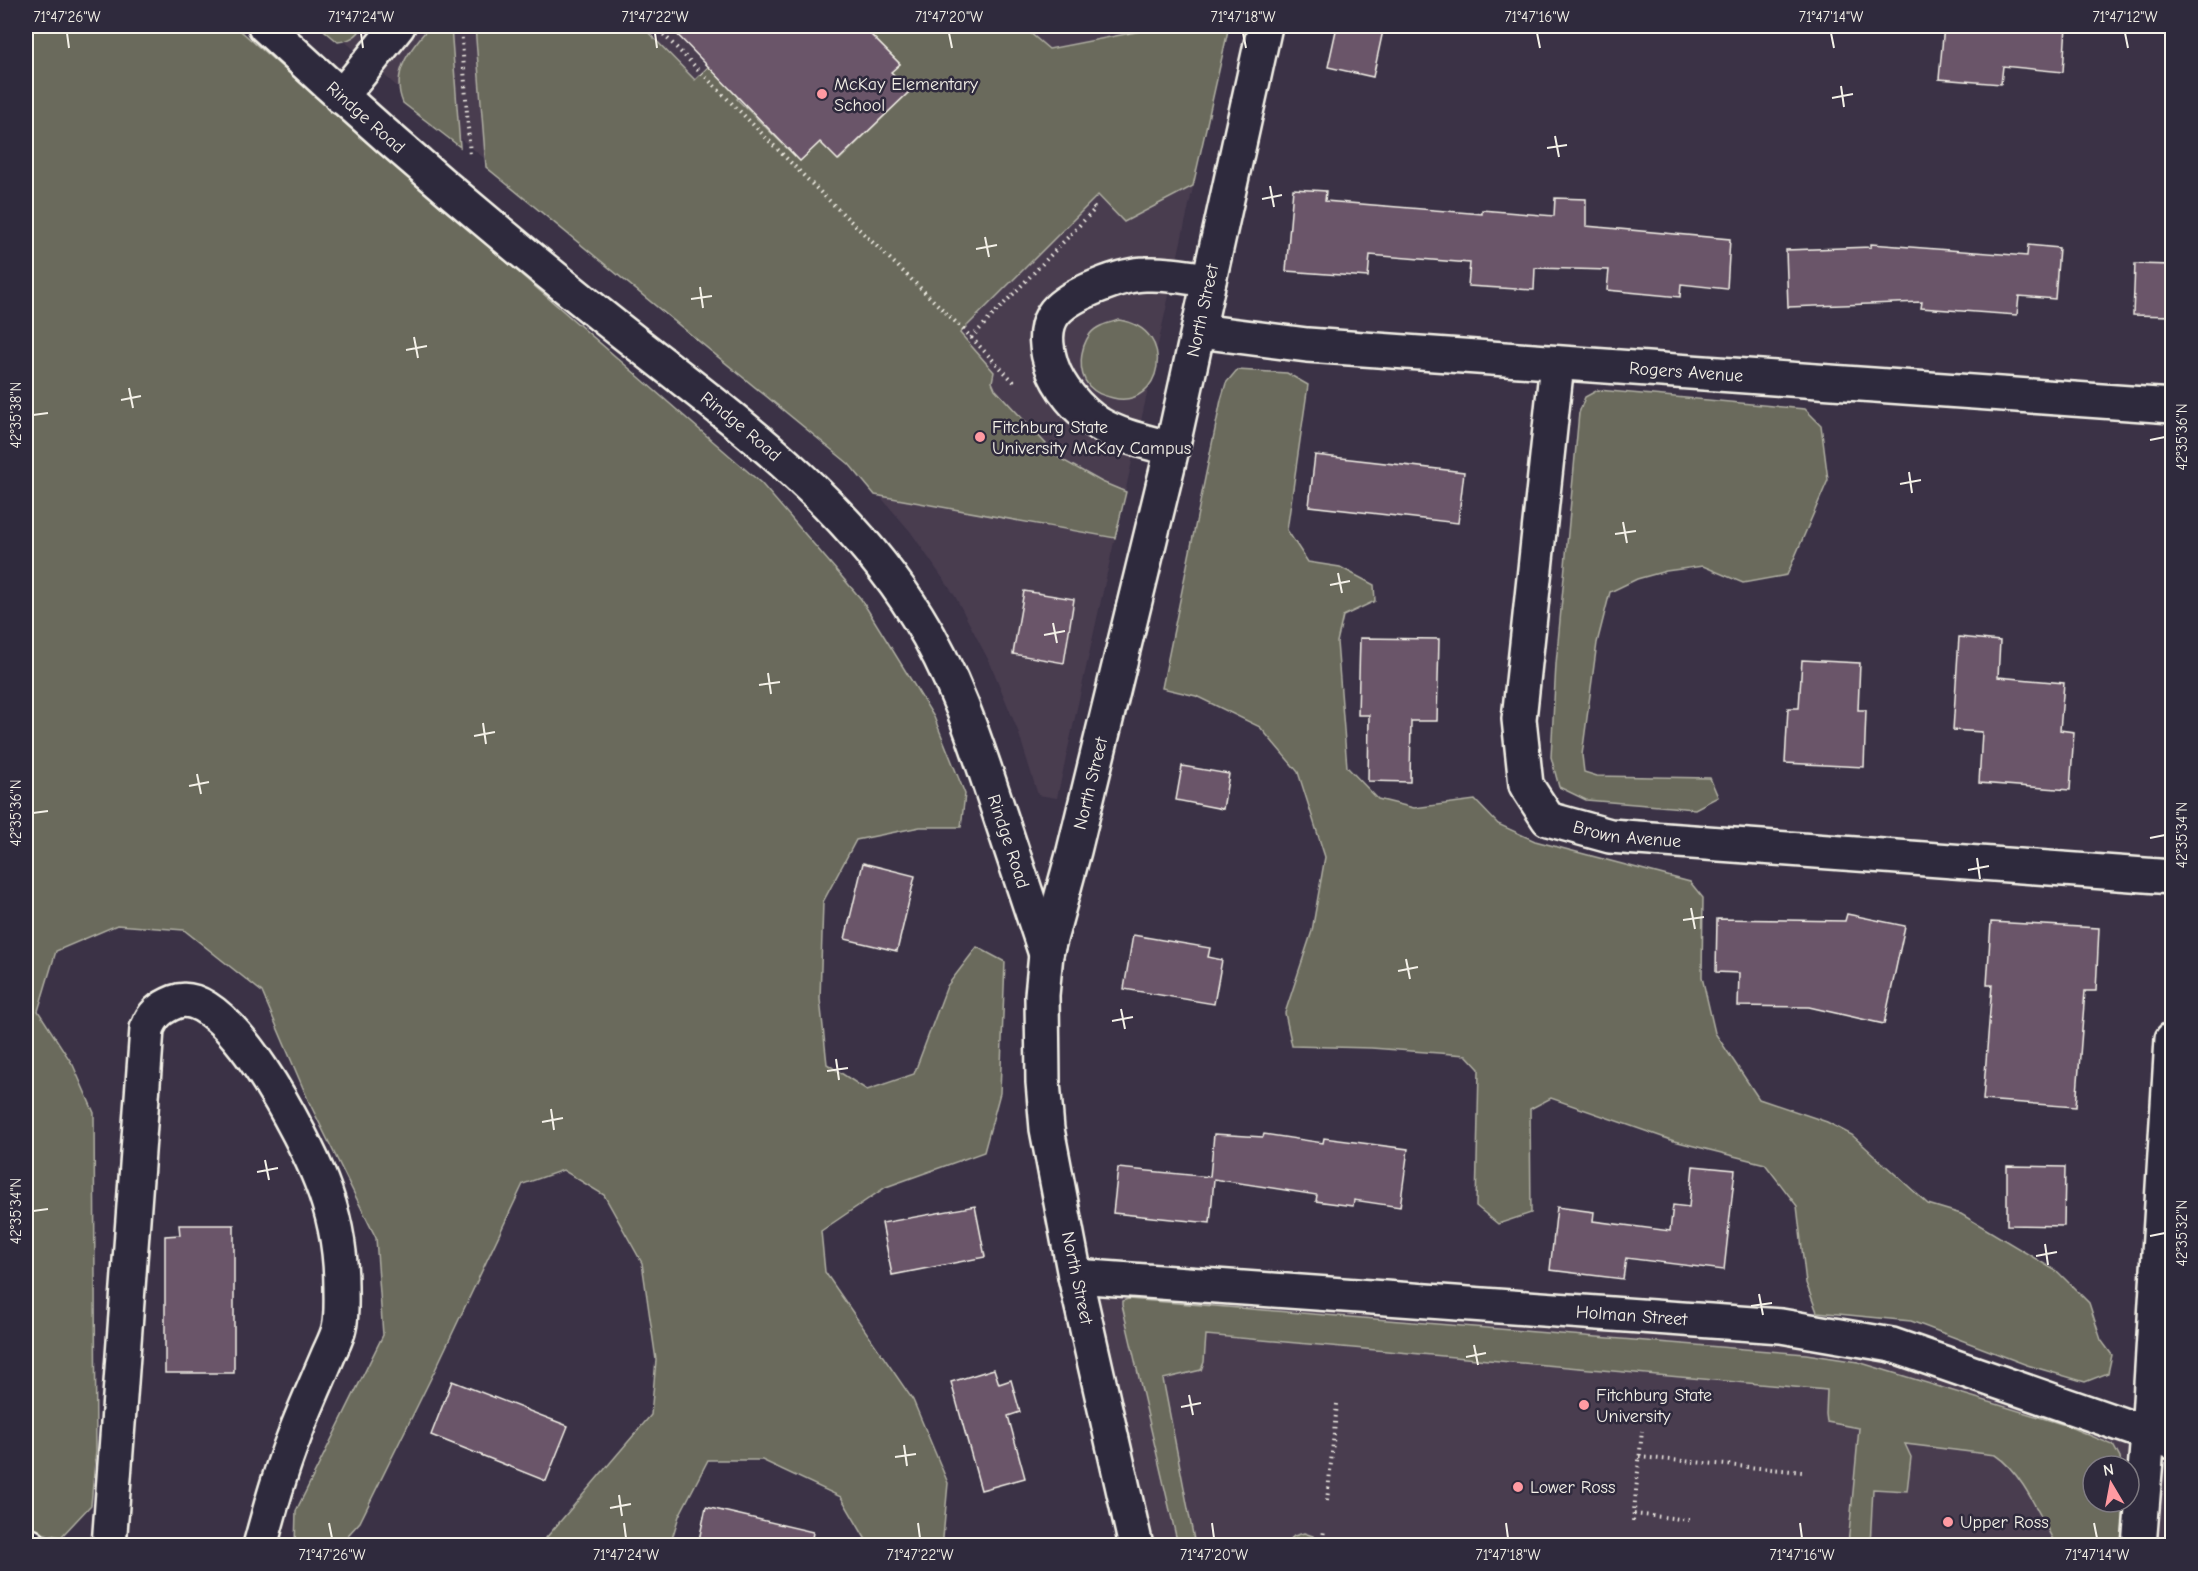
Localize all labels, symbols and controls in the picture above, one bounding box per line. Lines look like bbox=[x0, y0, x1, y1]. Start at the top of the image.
text: 71°47'26"W bbox=[33, 8, 101, 26]
text: 71°47'24"W bbox=[328, 8, 394, 26]
text: 71°47'22"W bbox=[622, 8, 688, 26]
text: 71°47'20"W bbox=[915, 8, 983, 26]
text: 71°47'18"W bbox=[1211, 8, 1275, 26]
text: 71°47'16"W bbox=[1504, 8, 1570, 26]
text: 71°47'14"W bbox=[1799, 8, 1863, 26]
text: 71°47'12"W bbox=[2093, 8, 2157, 26]
place label: McKay Elementary School bbox=[834, 74, 979, 116]
street label: Rindge Road bbox=[322, 77, 409, 158]
marker: McKay Elementary School bbox=[815, 87, 829, 101]
street label: North Street bbox=[1182, 261, 1223, 359]
street label: Rogers Avenue bbox=[1628, 357, 1744, 386]
text: 42°35'38"N bbox=[7, 382, 25, 448]
street label: Rindge Road bbox=[697, 387, 785, 466]
text: 42°35'36"N bbox=[2173, 403, 2191, 471]
place label: Fitchburg State University McKay Campus bbox=[992, 417, 1191, 459]
marker: Fitchburg State University McKay Campus bbox=[973, 430, 987, 444]
street label: North Street bbox=[1069, 734, 1112, 832]
text: 42°35'36"N bbox=[7, 779, 25, 847]
street label: Rindge Road bbox=[983, 792, 1034, 891]
text: 42°35'34"N bbox=[2173, 802, 2191, 868]
street label: Brown Avenue bbox=[1571, 816, 1682, 852]
text: 42°35'34"N bbox=[7, 1178, 25, 1244]
text: 42°35'32"N bbox=[2173, 1200, 2191, 1266]
street label: North Street bbox=[1057, 1230, 1097, 1327]
street label: Holman Street bbox=[1575, 1301, 1689, 1330]
place label: Fitchburg State University bbox=[1596, 1385, 1712, 1427]
marker: Fitchburg State University bbox=[1577, 1398, 1591, 1412]
north arrow bbox=[2081, 1454, 2141, 1514]
text: N bbox=[2102, 1460, 2115, 1480]
place label: Lower Ross bbox=[1530, 1477, 1616, 1498]
marker: Lower Ross bbox=[1511, 1480, 1525, 1494]
place label: Upper Ross bbox=[1960, 1512, 2049, 1533]
marker: Upper Ross bbox=[1941, 1515, 1955, 1529]
text: 71°47'26"W bbox=[298, 1546, 366, 1564]
text: 71°47'24"W bbox=[593, 1546, 659, 1564]
text: 71°47'22"W bbox=[887, 1546, 953, 1564]
text: 71°47'20"W bbox=[1180, 1546, 1248, 1564]
text: 71°47'18"W bbox=[1476, 1546, 1540, 1564]
text: 71°47'16"W bbox=[1769, 1546, 1835, 1564]
text: 71°47'14"W bbox=[2065, 1546, 2129, 1564]

